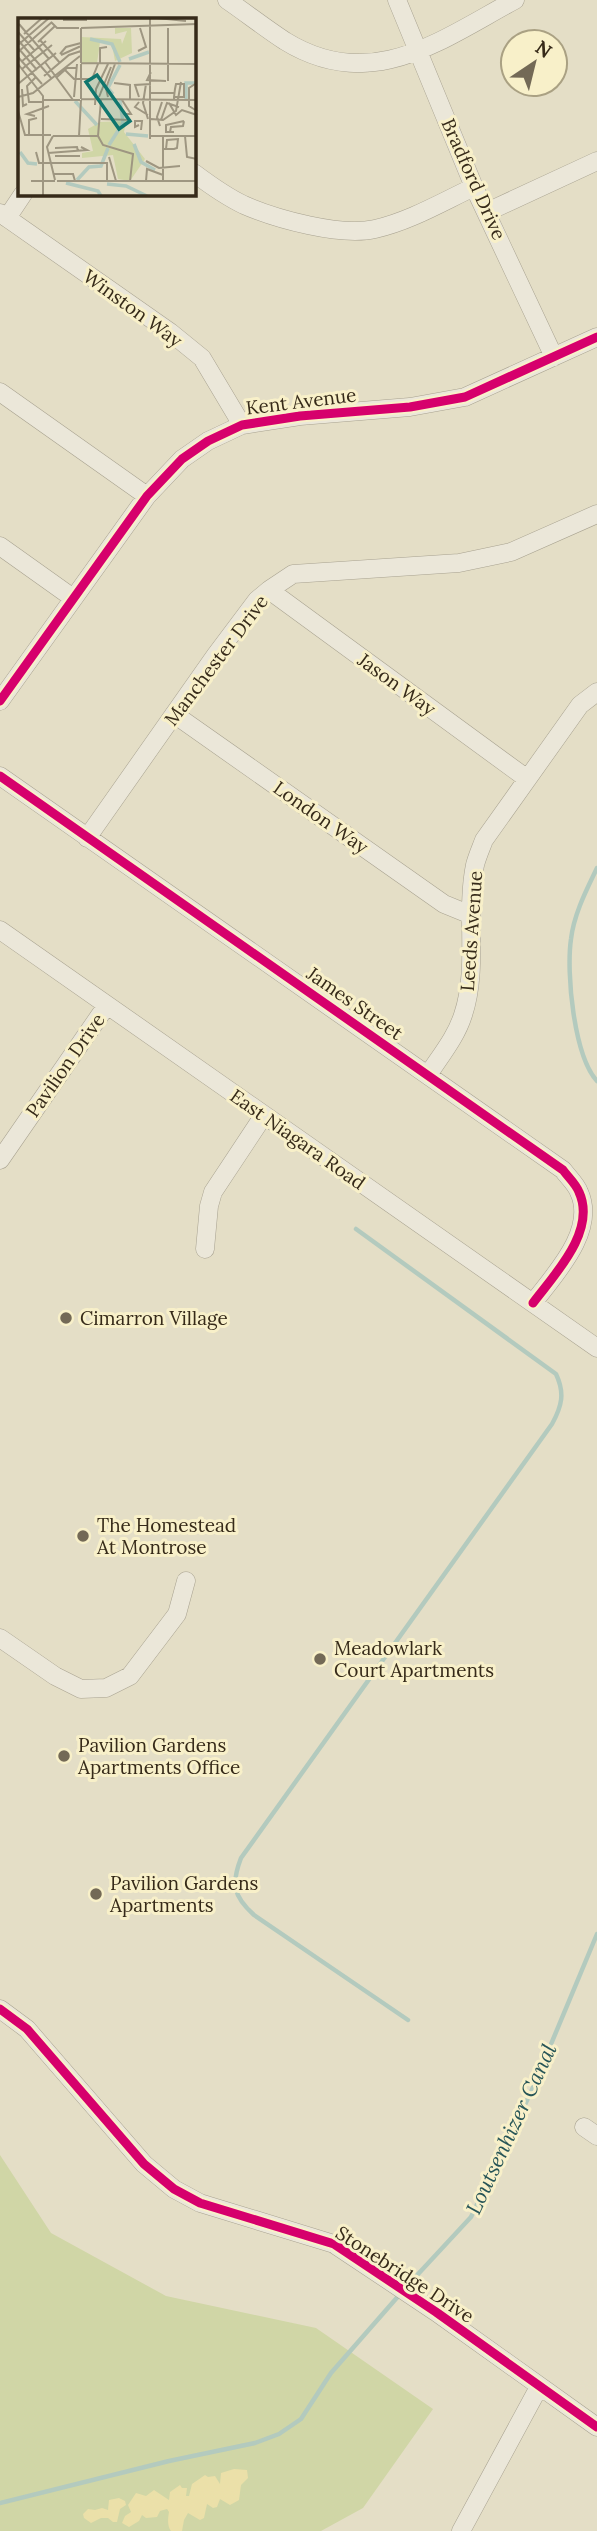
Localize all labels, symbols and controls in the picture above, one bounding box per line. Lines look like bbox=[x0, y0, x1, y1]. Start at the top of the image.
inset map bbox=[18, 18, 196, 196]
north arrow bbox=[499, 28, 569, 98]
text: N bbox=[531, 35, 557, 63]
street label: Bradford Drive bbox=[437, 115, 511, 243]
street label: Winston Way bbox=[79, 264, 187, 352]
street label: Kent Avenue bbox=[244, 382, 358, 420]
street label: Manchester Drive bbox=[159, 590, 273, 730]
street label: Jason Way bbox=[352, 647, 441, 720]
street label: London Way bbox=[269, 775, 373, 859]
street label: Leeds Avenue bbox=[455, 870, 487, 992]
street label: James Street bbox=[302, 961, 408, 1045]
street label: Pavilion Drive bbox=[20, 1008, 110, 1122]
street label: East Niagara Road bbox=[226, 1083, 370, 1195]
place label: Cimarron Village bbox=[80, 1306, 228, 1330]
marker: Cimarron Village bbox=[58, 1310, 74, 1326]
place label: The Homestead At Montrose bbox=[96, 1513, 236, 1559]
marker: The Homestead At Montrose bbox=[75, 1528, 91, 1544]
place label: Meadowlark Court Apartments bbox=[334, 1636, 494, 1682]
marker: Meadowlark Court Apartments bbox=[312, 1651, 328, 1667]
place label: Pavilion Gardens Apartments Office bbox=[77, 1733, 240, 1779]
marker: Pavilion Gardens Apartments Office bbox=[56, 1748, 72, 1764]
place label: Pavilion Gardens Apartments bbox=[109, 1871, 259, 1917]
marker: Pavilion Gardens Apartments bbox=[88, 1886, 104, 1902]
water label: Loutsenhizer Canal bbox=[460, 2039, 562, 2219]
street label: Stonebridge Drive bbox=[331, 2220, 479, 2328]

